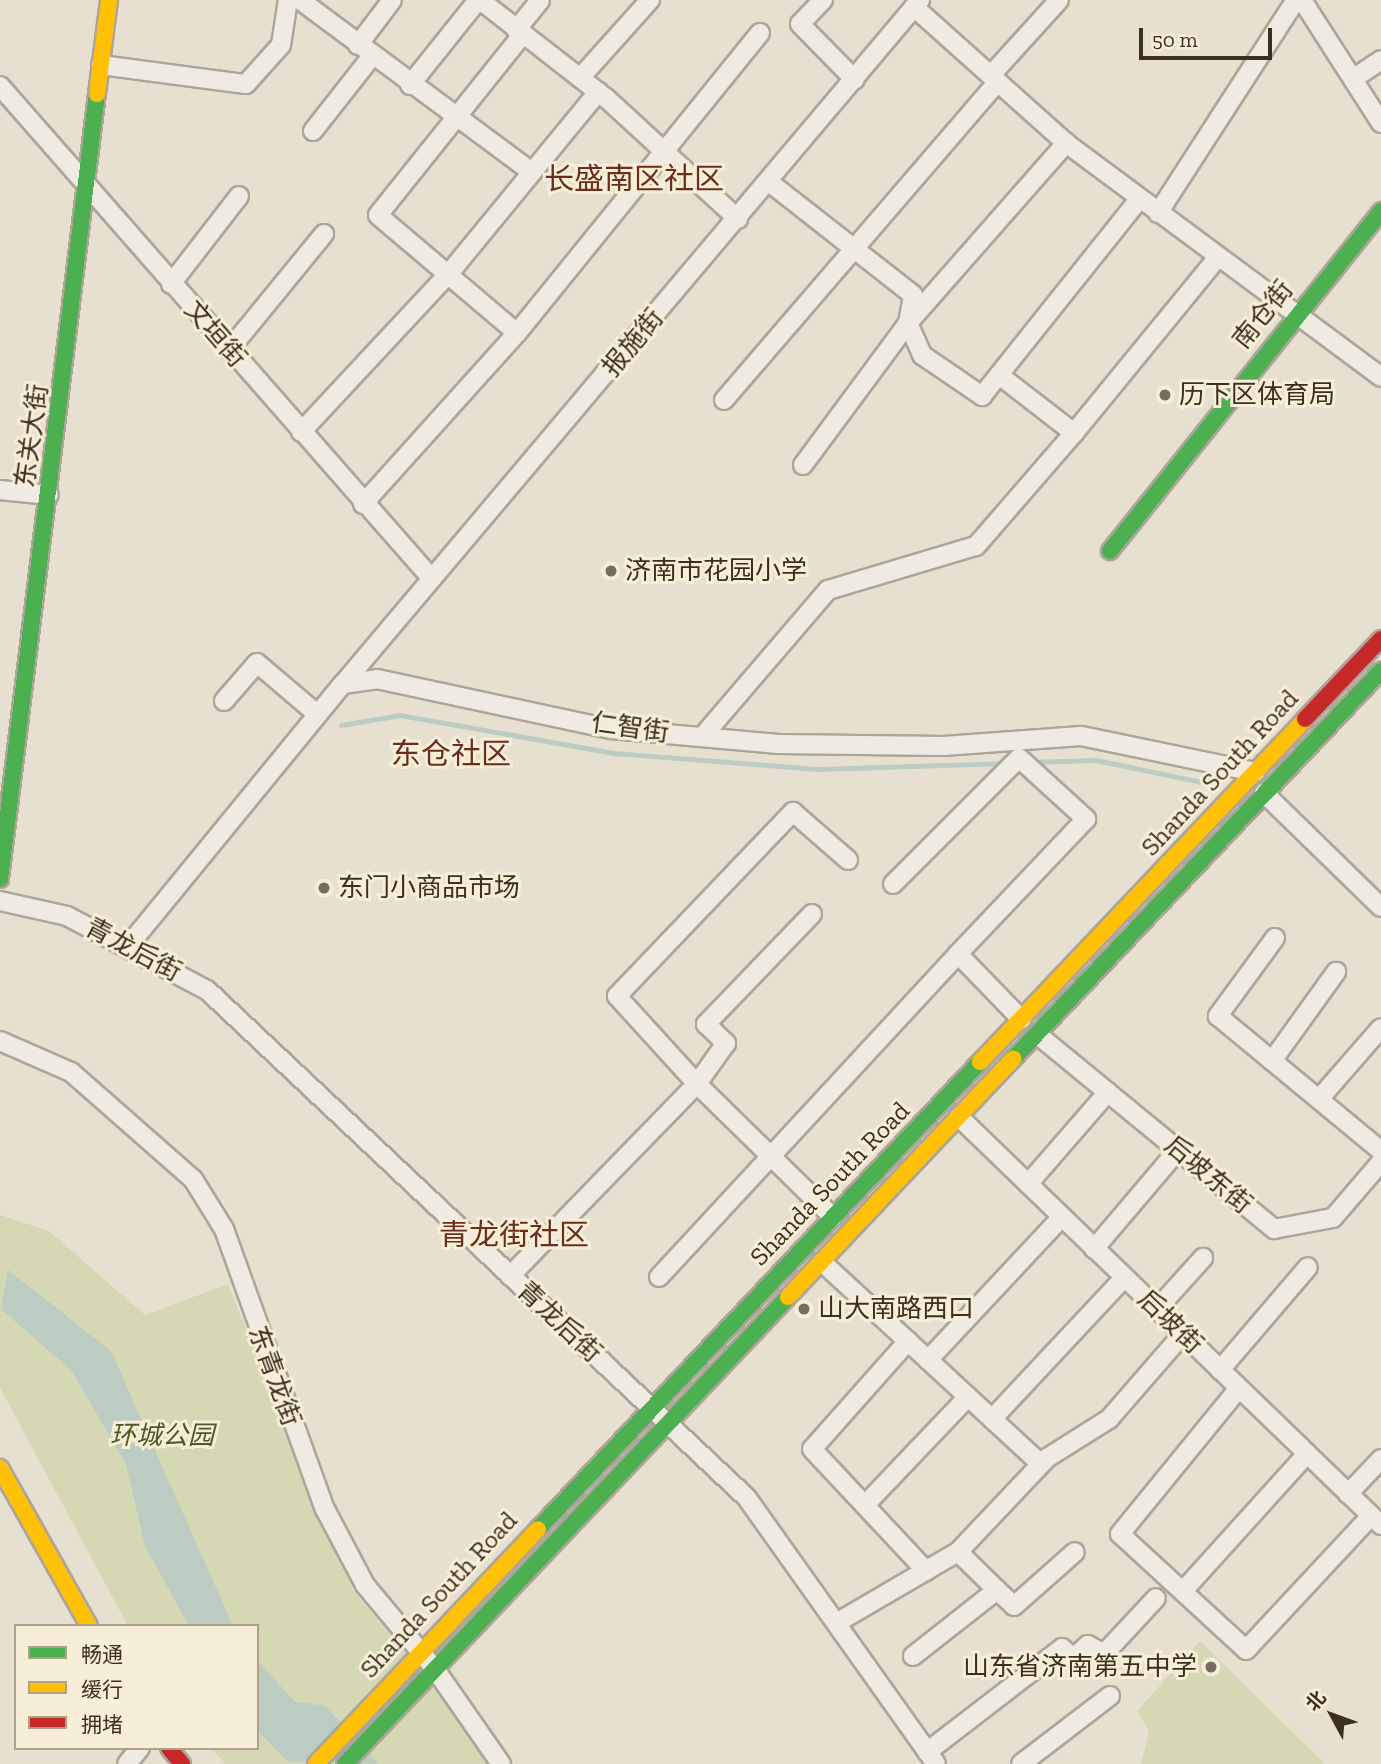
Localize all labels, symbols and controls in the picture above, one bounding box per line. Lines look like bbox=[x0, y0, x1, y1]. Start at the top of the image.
scale bar bbox=[1143, 14, 1276, 58]
text: 50 m bbox=[1152, 27, 1198, 52]
district label: 长盛南区社区 bbox=[544, 161, 724, 197]
street label: 南仓街 bbox=[1226, 275, 1300, 355]
street label: 文垣街 bbox=[178, 294, 252, 374]
street label: 报施街 bbox=[596, 303, 670, 383]
place label: 历下区体育局 bbox=[1179, 379, 1335, 411]
street label: 东关大街 bbox=[9, 382, 55, 490]
marker: 历下区体育局 bbox=[1157, 387, 1173, 403]
place label: 济南市花园小学 bbox=[625, 555, 807, 587]
marker: 济南市花园小学 bbox=[603, 563, 619, 579]
street label: Shanda South Road bbox=[1135, 683, 1305, 863]
street label: 仁智街 bbox=[589, 707, 671, 749]
district label: 东仓社区 bbox=[391, 736, 511, 772]
place label: 东门小商品市场 bbox=[338, 872, 520, 904]
marker: 东门小商品市场 bbox=[316, 880, 332, 896]
street label: 青龙后街 bbox=[80, 912, 186, 988]
street label: Shanda South Road bbox=[744, 1095, 916, 1273]
street label: 后坡东街 bbox=[1158, 1130, 1258, 1220]
district label: 青龙街社区 bbox=[439, 1217, 589, 1253]
street label: 青龙后街 bbox=[510, 1275, 608, 1369]
street label: 后坡街 bbox=[1131, 1284, 1209, 1360]
place label: 山大南路西口 bbox=[818, 1293, 974, 1325]
marker: 山大南路西口 bbox=[796, 1301, 812, 1317]
street label: 东青龙街 bbox=[242, 1322, 306, 1430]
park label: 环城公园 bbox=[110, 1420, 214, 1452]
street label: Shanda South Road bbox=[354, 1505, 524, 1685]
legend bbox=[14, 1624, 259, 1750]
text: 畅通 bbox=[81, 1642, 123, 1667]
place label: 山东省济南第五中学 bbox=[963, 1651, 1197, 1683]
marker: 山东省济南第五中学 bbox=[1203, 1659, 1219, 1675]
text: 缓行 bbox=[81, 1677, 123, 1702]
north arrow bbox=[1297, 1680, 1367, 1750]
text: 北 bbox=[1301, 1686, 1331, 1716]
text: 拥堵 bbox=[81, 1712, 123, 1737]

